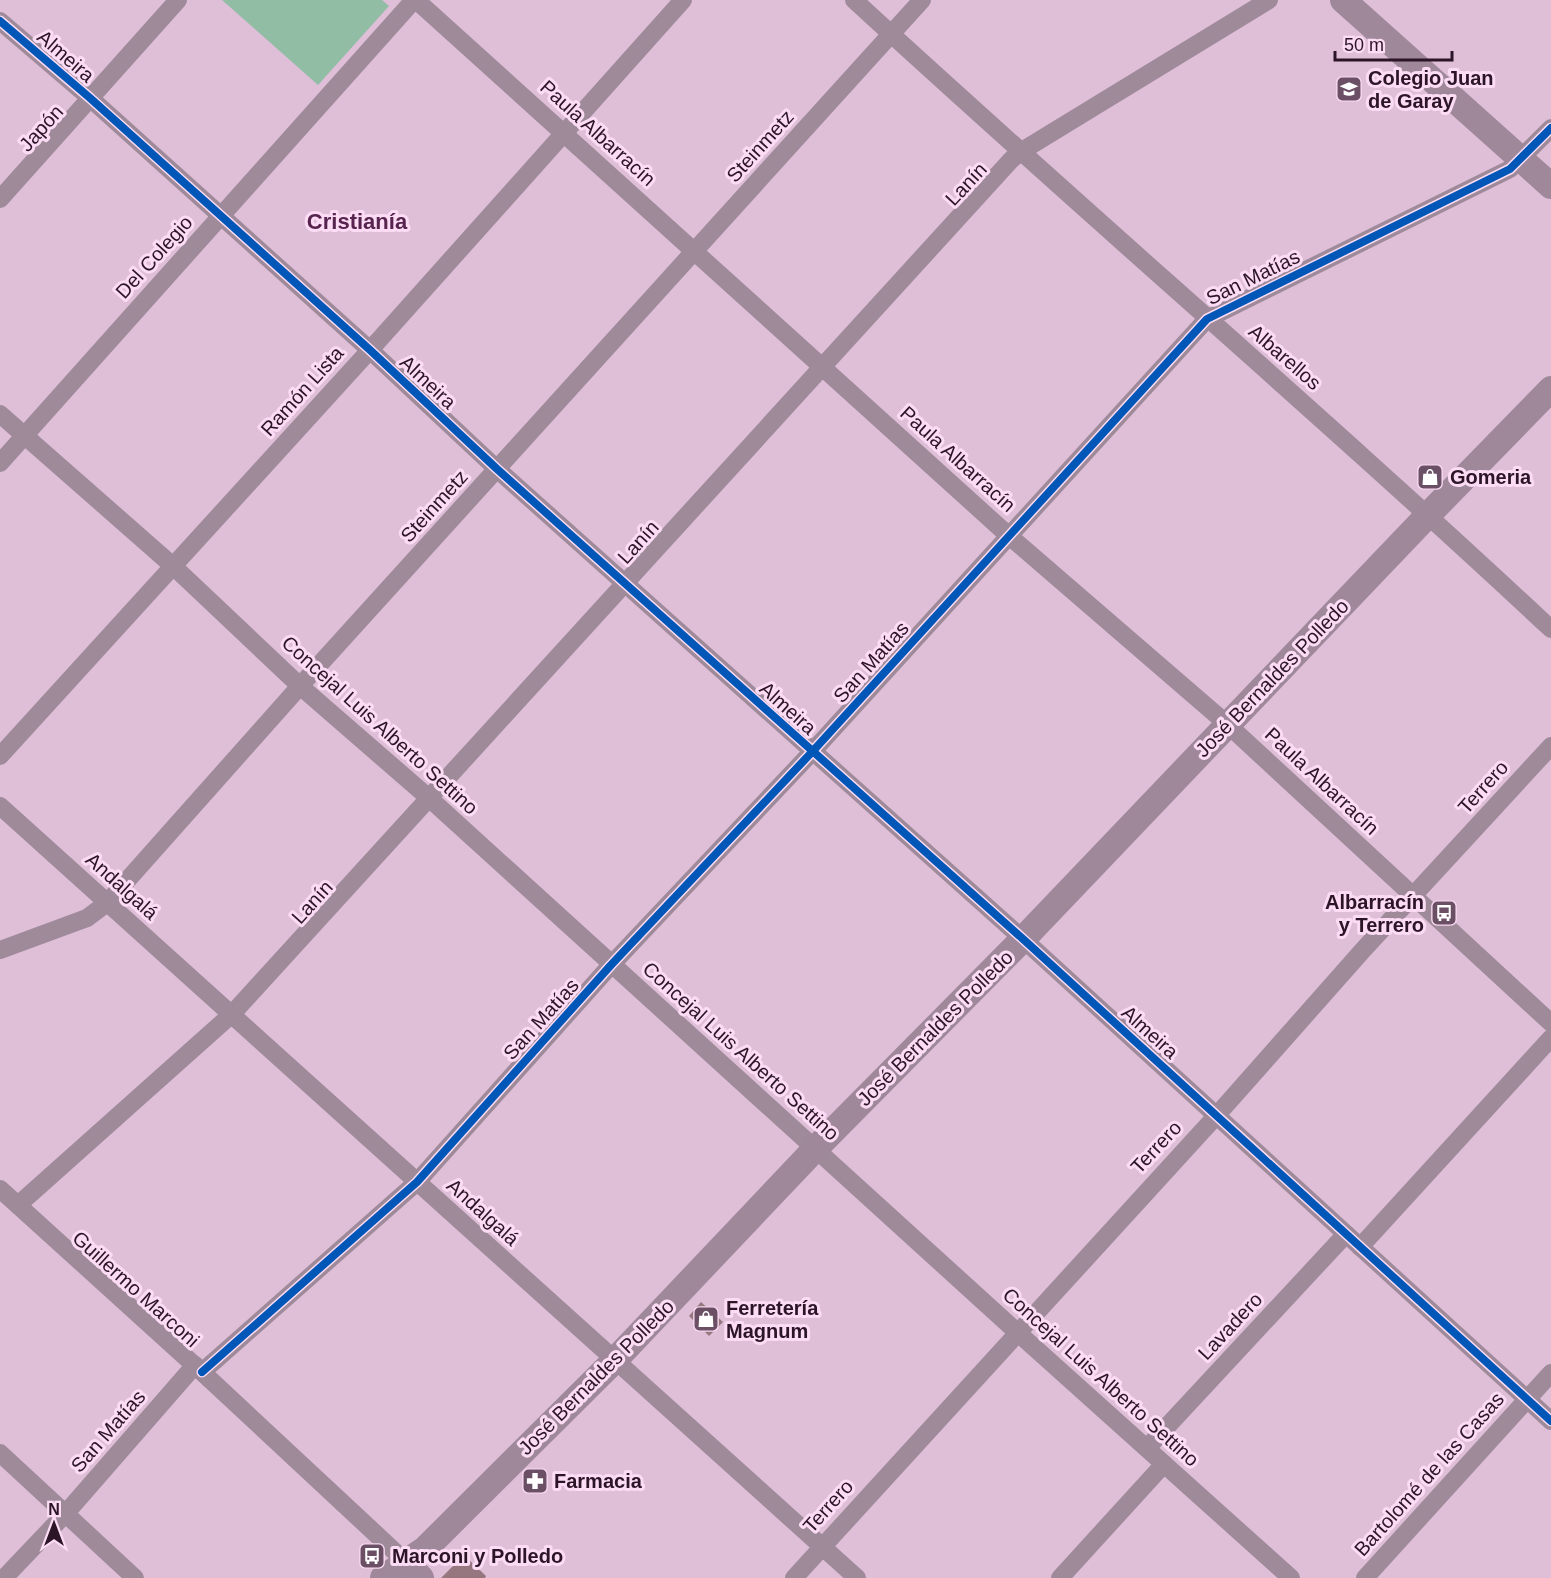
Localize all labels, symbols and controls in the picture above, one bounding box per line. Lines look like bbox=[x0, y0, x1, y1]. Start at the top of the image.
scale bar bbox=[1335, 24, 1452, 62]
street label: Almeira bbox=[33, 25, 99, 87]
text: 50 m bbox=[1344, 35, 1384, 55]
place label: Colegio Juan de Garay bbox=[1368, 67, 1494, 112]
school or university icon: Colegio Juan de Garay bbox=[1334, 74, 1364, 104]
street label: Paula Albarracín bbox=[536, 76, 660, 190]
street label: Japón bbox=[15, 100, 67, 156]
street label: Steinmetz bbox=[722, 106, 798, 186]
street label: Lanín bbox=[941, 158, 991, 210]
district label: Cristianía bbox=[307, 209, 408, 234]
street label: Del Colegio bbox=[111, 211, 197, 303]
street label: San Matías bbox=[1203, 245, 1303, 309]
street label: Albarellos bbox=[1245, 320, 1325, 394]
street label: Ramón Lista bbox=[256, 341, 348, 440]
street label: Almeira bbox=[396, 351, 461, 414]
street label: Paula Albarracín bbox=[896, 402, 1020, 516]
shop icon: Gomeria bbox=[1415, 462, 1445, 492]
street label: Steinmetz bbox=[396, 466, 472, 546]
place label: Gomeria bbox=[1450, 466, 1532, 488]
street label: Lanín bbox=[613, 516, 663, 568]
street label: José Bernaldes Polledo bbox=[1191, 595, 1353, 761]
street label: San Matías bbox=[829, 617, 913, 707]
street label: Concejal Luis Alberto Settino bbox=[278, 631, 482, 819]
street label: Almeira bbox=[755, 677, 821, 739]
street label: Paula Albarracín bbox=[1261, 723, 1383, 839]
street label: Terrero bbox=[1454, 756, 1512, 818]
street label: Andalgalá bbox=[82, 848, 163, 925]
street label: Lanín bbox=[287, 876, 337, 928]
place label: Albarracín y Terrero bbox=[1325, 891, 1424, 936]
bus stop icon: Albarracín y Terrero bbox=[1429, 898, 1459, 928]
street label: José Bernaldes Polledo bbox=[853, 946, 1017, 1110]
street label: Concejal Luis Alberto Settino bbox=[639, 957, 843, 1145]
street label: San Matías bbox=[499, 974, 583, 1064]
street label: Almeira bbox=[1117, 1001, 1183, 1063]
street label: Terrero bbox=[1126, 1116, 1186, 1178]
street label: Andalgalá bbox=[443, 1174, 524, 1251]
street label: Guillermo Marconi bbox=[68, 1227, 204, 1351]
street label: Concejal Luis Alberto Settino bbox=[999, 1283, 1203, 1471]
street label: Lavadero bbox=[1194, 1288, 1266, 1364]
street label: José Bernaldes Polledo bbox=[514, 1295, 678, 1459]
place label: Ferretería Magnum bbox=[726, 1297, 819, 1342]
shop icon: Ferretería Magnum bbox=[691, 1304, 721, 1334]
street label: San Matías bbox=[67, 1386, 149, 1476]
street label: Bartolomé de las Casas bbox=[1350, 1388, 1508, 1560]
pharmacy icon: Farmacia bbox=[520, 1466, 550, 1496]
place label: Farmacia bbox=[554, 1470, 643, 1492]
street label: Terrero bbox=[799, 1475, 857, 1537]
north arrow bbox=[24, 1494, 84, 1554]
text: N bbox=[48, 1501, 60, 1518]
bus stop icon: Marconi y Polledo bbox=[357, 1541, 387, 1571]
place label: Marconi y Polledo bbox=[392, 1545, 563, 1567]

